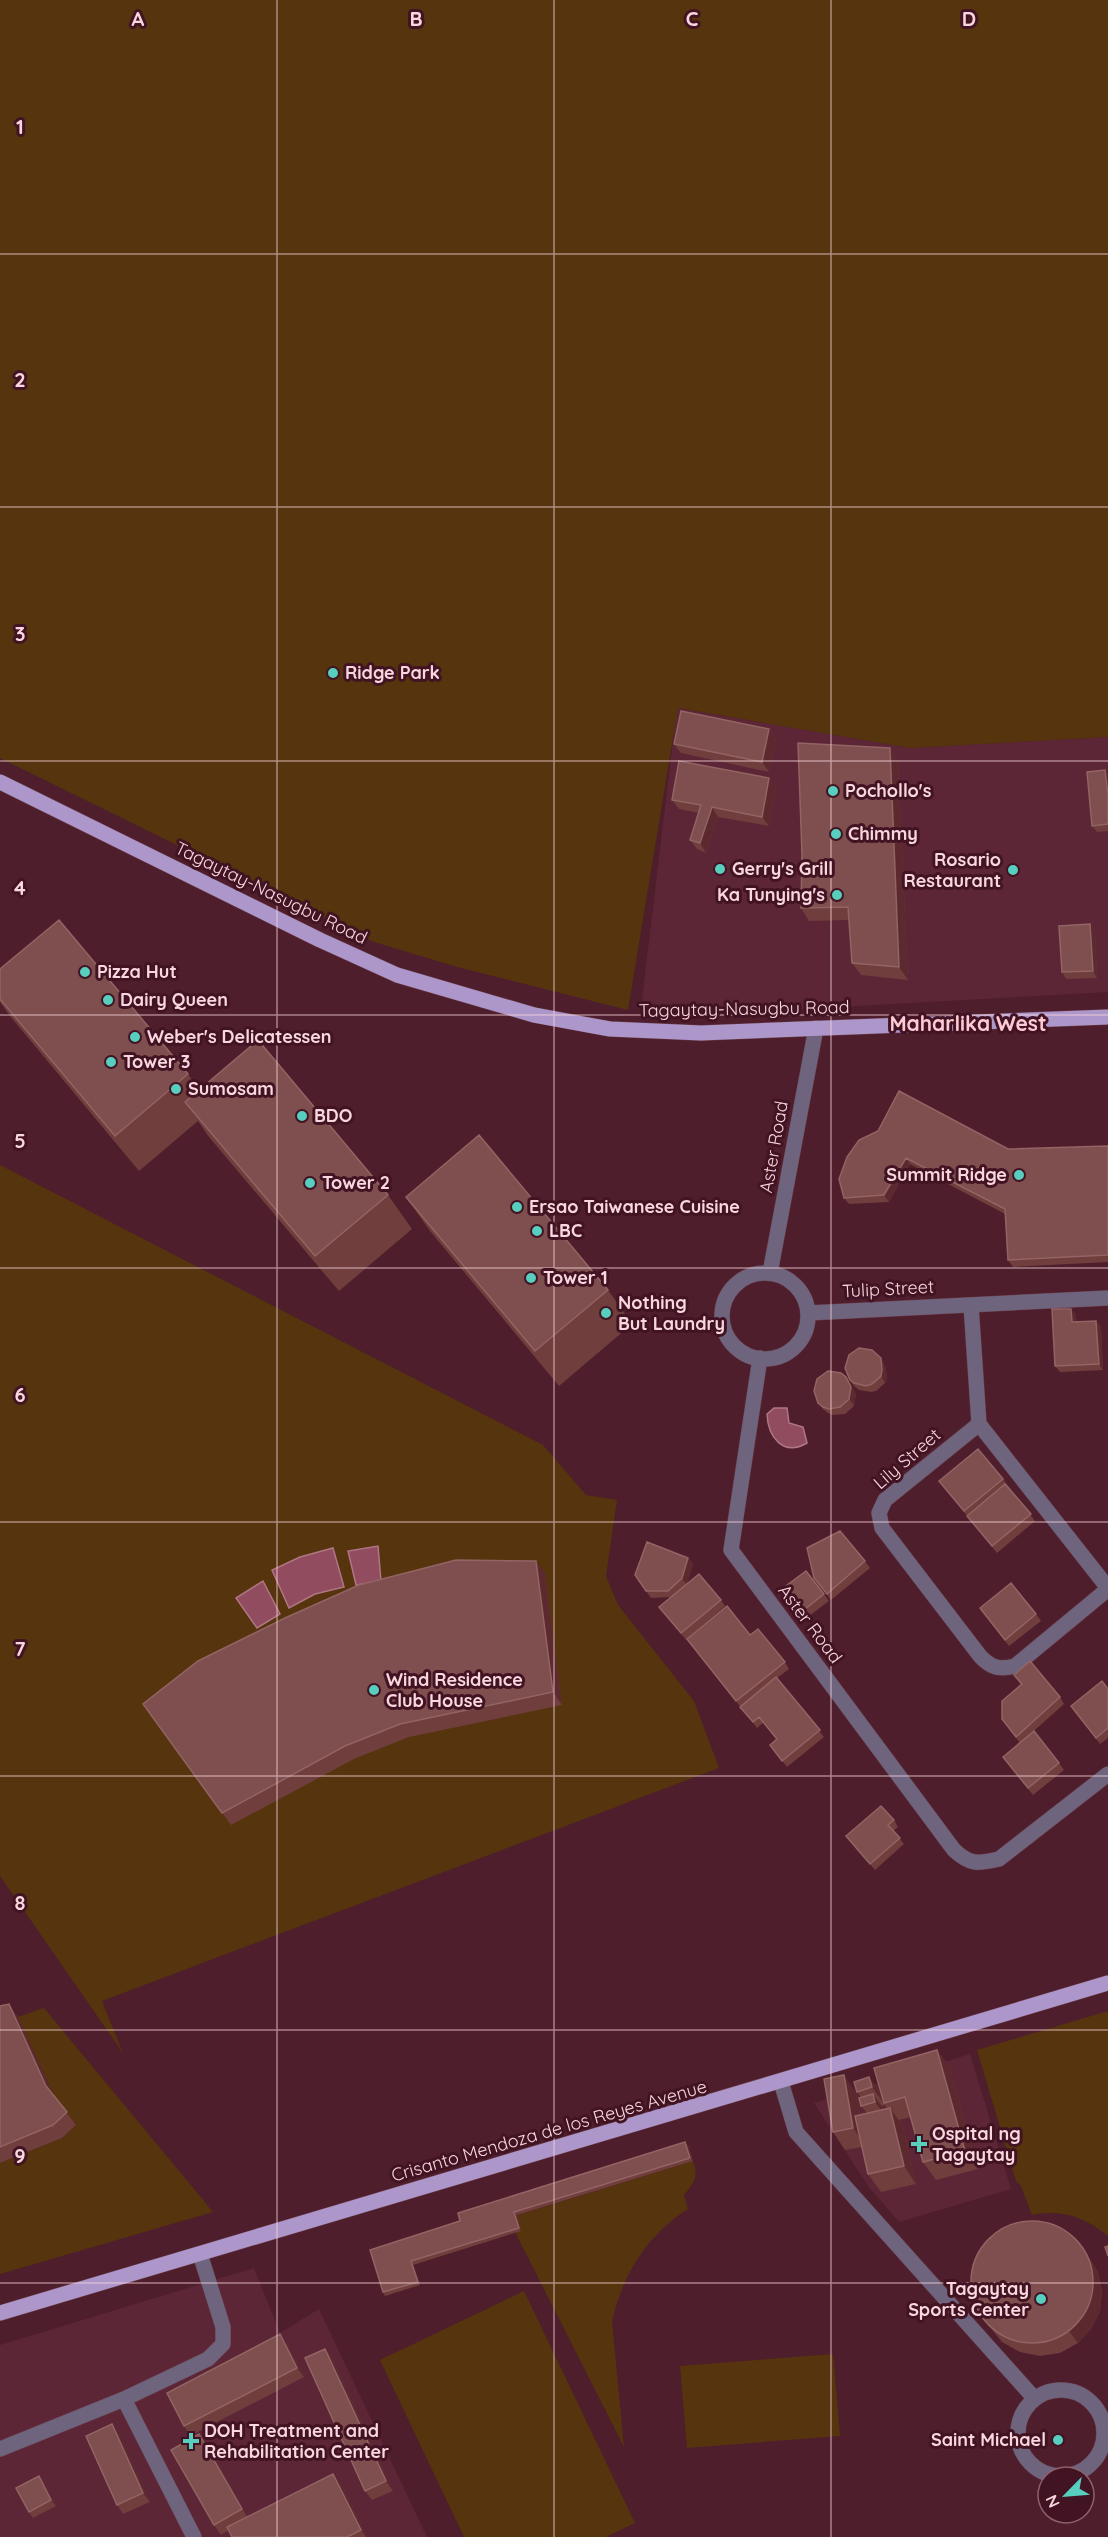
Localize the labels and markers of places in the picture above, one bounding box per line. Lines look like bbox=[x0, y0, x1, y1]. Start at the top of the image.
place label: Ridge Park bbox=[345, 661, 440, 684]
marker: Ridge Park bbox=[326, 666, 340, 680]
place label: Pochollo's bbox=[845, 779, 932, 802]
marker: Pochollo's bbox=[826, 784, 840, 798]
place label: Chimmy bbox=[848, 822, 918, 845]
marker: Chimmy bbox=[829, 827, 843, 841]
place label: Rosario Restaurant bbox=[903, 848, 1001, 892]
place label: Gerry's Grill bbox=[732, 857, 833, 880]
marker: Gerry's Grill bbox=[713, 862, 727, 876]
marker: Rosario Restaurant bbox=[1006, 863, 1020, 877]
place label: Ka Tunying's bbox=[717, 883, 825, 906]
marker: Ka Tunying's bbox=[830, 888, 844, 902]
place label: Pizza Hut bbox=[97, 960, 177, 983]
marker: Pizza Hut bbox=[78, 965, 92, 979]
place label: Dairy Queen bbox=[120, 988, 228, 1011]
marker: Dairy Queen bbox=[101, 993, 115, 1007]
place label: Weber's Delicatessen bbox=[147, 1025, 332, 1048]
marker: Weber's Delicatessen bbox=[128, 1030, 142, 1044]
place label: Tower 3 bbox=[123, 1050, 190, 1073]
marker: Tower 3 bbox=[104, 1055, 118, 1069]
place label: Sumosam bbox=[188, 1077, 274, 1100]
marker: Sumosam bbox=[169, 1082, 183, 1096]
place label: BDO bbox=[314, 1104, 352, 1127]
marker: BDO bbox=[295, 1109, 309, 1123]
place label: Summit Ridge bbox=[886, 1163, 1007, 1186]
marker: Summit Ridge bbox=[1012, 1168, 1026, 1182]
place label: Tower 2 bbox=[322, 1171, 390, 1194]
marker: Tower 2 bbox=[303, 1176, 317, 1190]
place label: Ersao Taiwanese Cuisine bbox=[529, 1195, 740, 1218]
marker: Ersao Taiwanese Cuisine bbox=[510, 1200, 524, 1214]
place label: LBC bbox=[549, 1219, 582, 1242]
marker: LBC bbox=[530, 1224, 544, 1238]
place label: Tower 1 bbox=[543, 1266, 608, 1289]
marker: Tower 1 bbox=[524, 1271, 538, 1285]
place label: Nothing But Laundry bbox=[618, 1291, 725, 1335]
marker: Nothing But Laundry bbox=[599, 1306, 613, 1320]
place label: Wind Residence Club House bbox=[386, 1668, 523, 1712]
marker: Wind Residence Club House bbox=[367, 1683, 381, 1697]
place label: Ospital ng Tagaytay bbox=[932, 2122, 1021, 2166]
marker: Ospital ng Tagaytay bbox=[910, 2135, 928, 2153]
place label: Tagaytay Sports Center bbox=[908, 2277, 1029, 2321]
marker: Tagaytay Sports Center bbox=[1034, 2292, 1048, 2306]
place label: DOH Treatment and Rehabilitation Center bbox=[204, 2419, 389, 2463]
place label: Saint Michael bbox=[931, 2428, 1046, 2451]
marker: DOH Treatment and Rehabilitation Center bbox=[182, 2432, 200, 2450]
marker: Saint Michael bbox=[1051, 2433, 1065, 2447]

